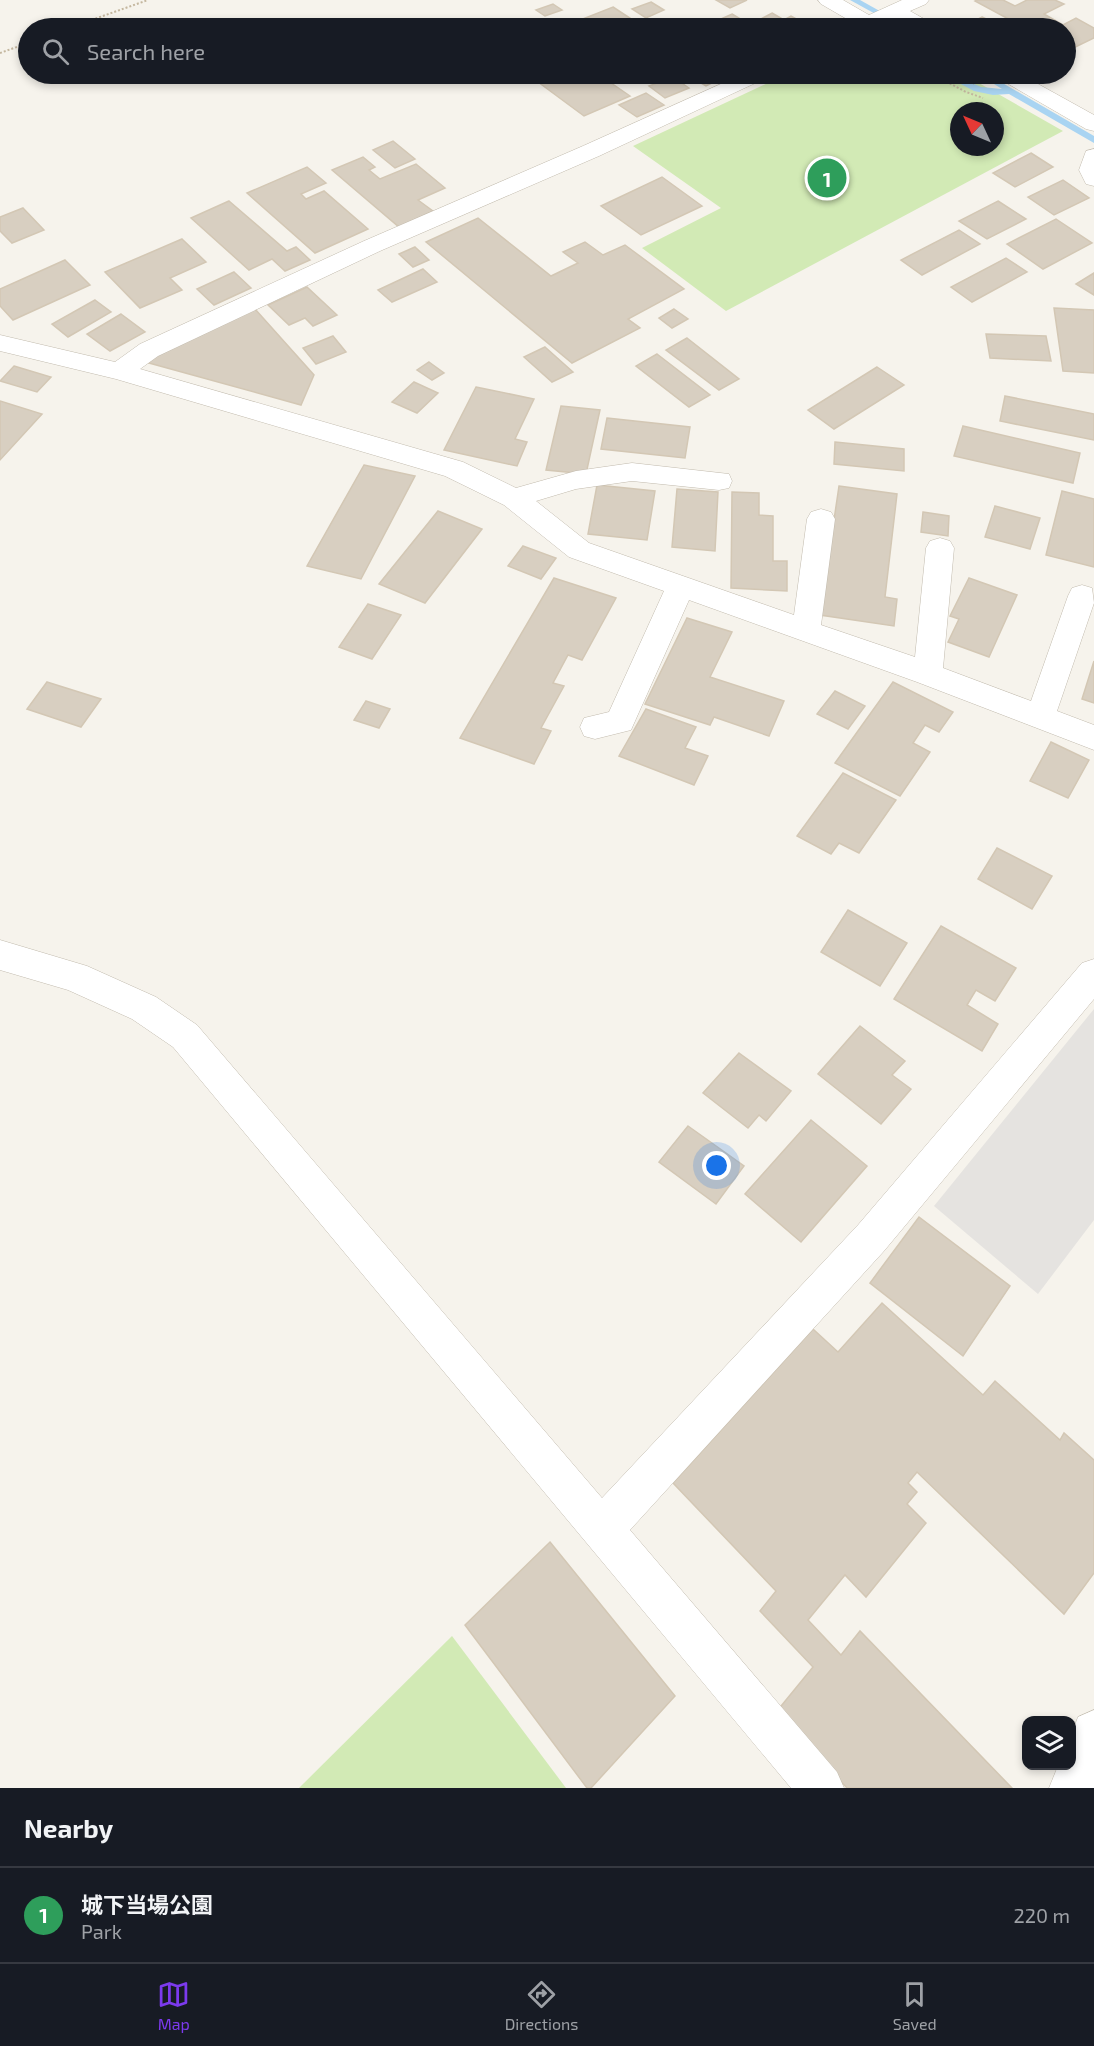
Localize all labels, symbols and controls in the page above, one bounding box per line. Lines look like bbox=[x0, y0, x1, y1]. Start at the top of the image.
search box bbox=[18, 18, 1076, 84]
icon: search bbox=[39, 35, 72, 68]
text: Search here bbox=[87, 38, 205, 64]
north arrow bbox=[950, 102, 1004, 156]
pin: 1 bbox=[808, 156, 846, 201]
your location bbox=[702, 1151, 731, 1180]
map controls bbox=[1022, 1716, 1076, 1770]
button: layers bbox=[1022, 1716, 1076, 1770]
text: Nearby bbox=[24, 1812, 113, 1843]
text: 城下当場公園 bbox=[81, 1891, 213, 1917]
text: 1 bbox=[39, 1903, 48, 1927]
text: 220 m bbox=[1013, 1903, 1070, 1927]
text: Park bbox=[81, 1919, 122, 1943]
tab: Map bbox=[157, 1978, 190, 2033]
tab: Directions bbox=[505, 1978, 578, 2033]
tab: Saved bbox=[893, 1978, 937, 2033]

